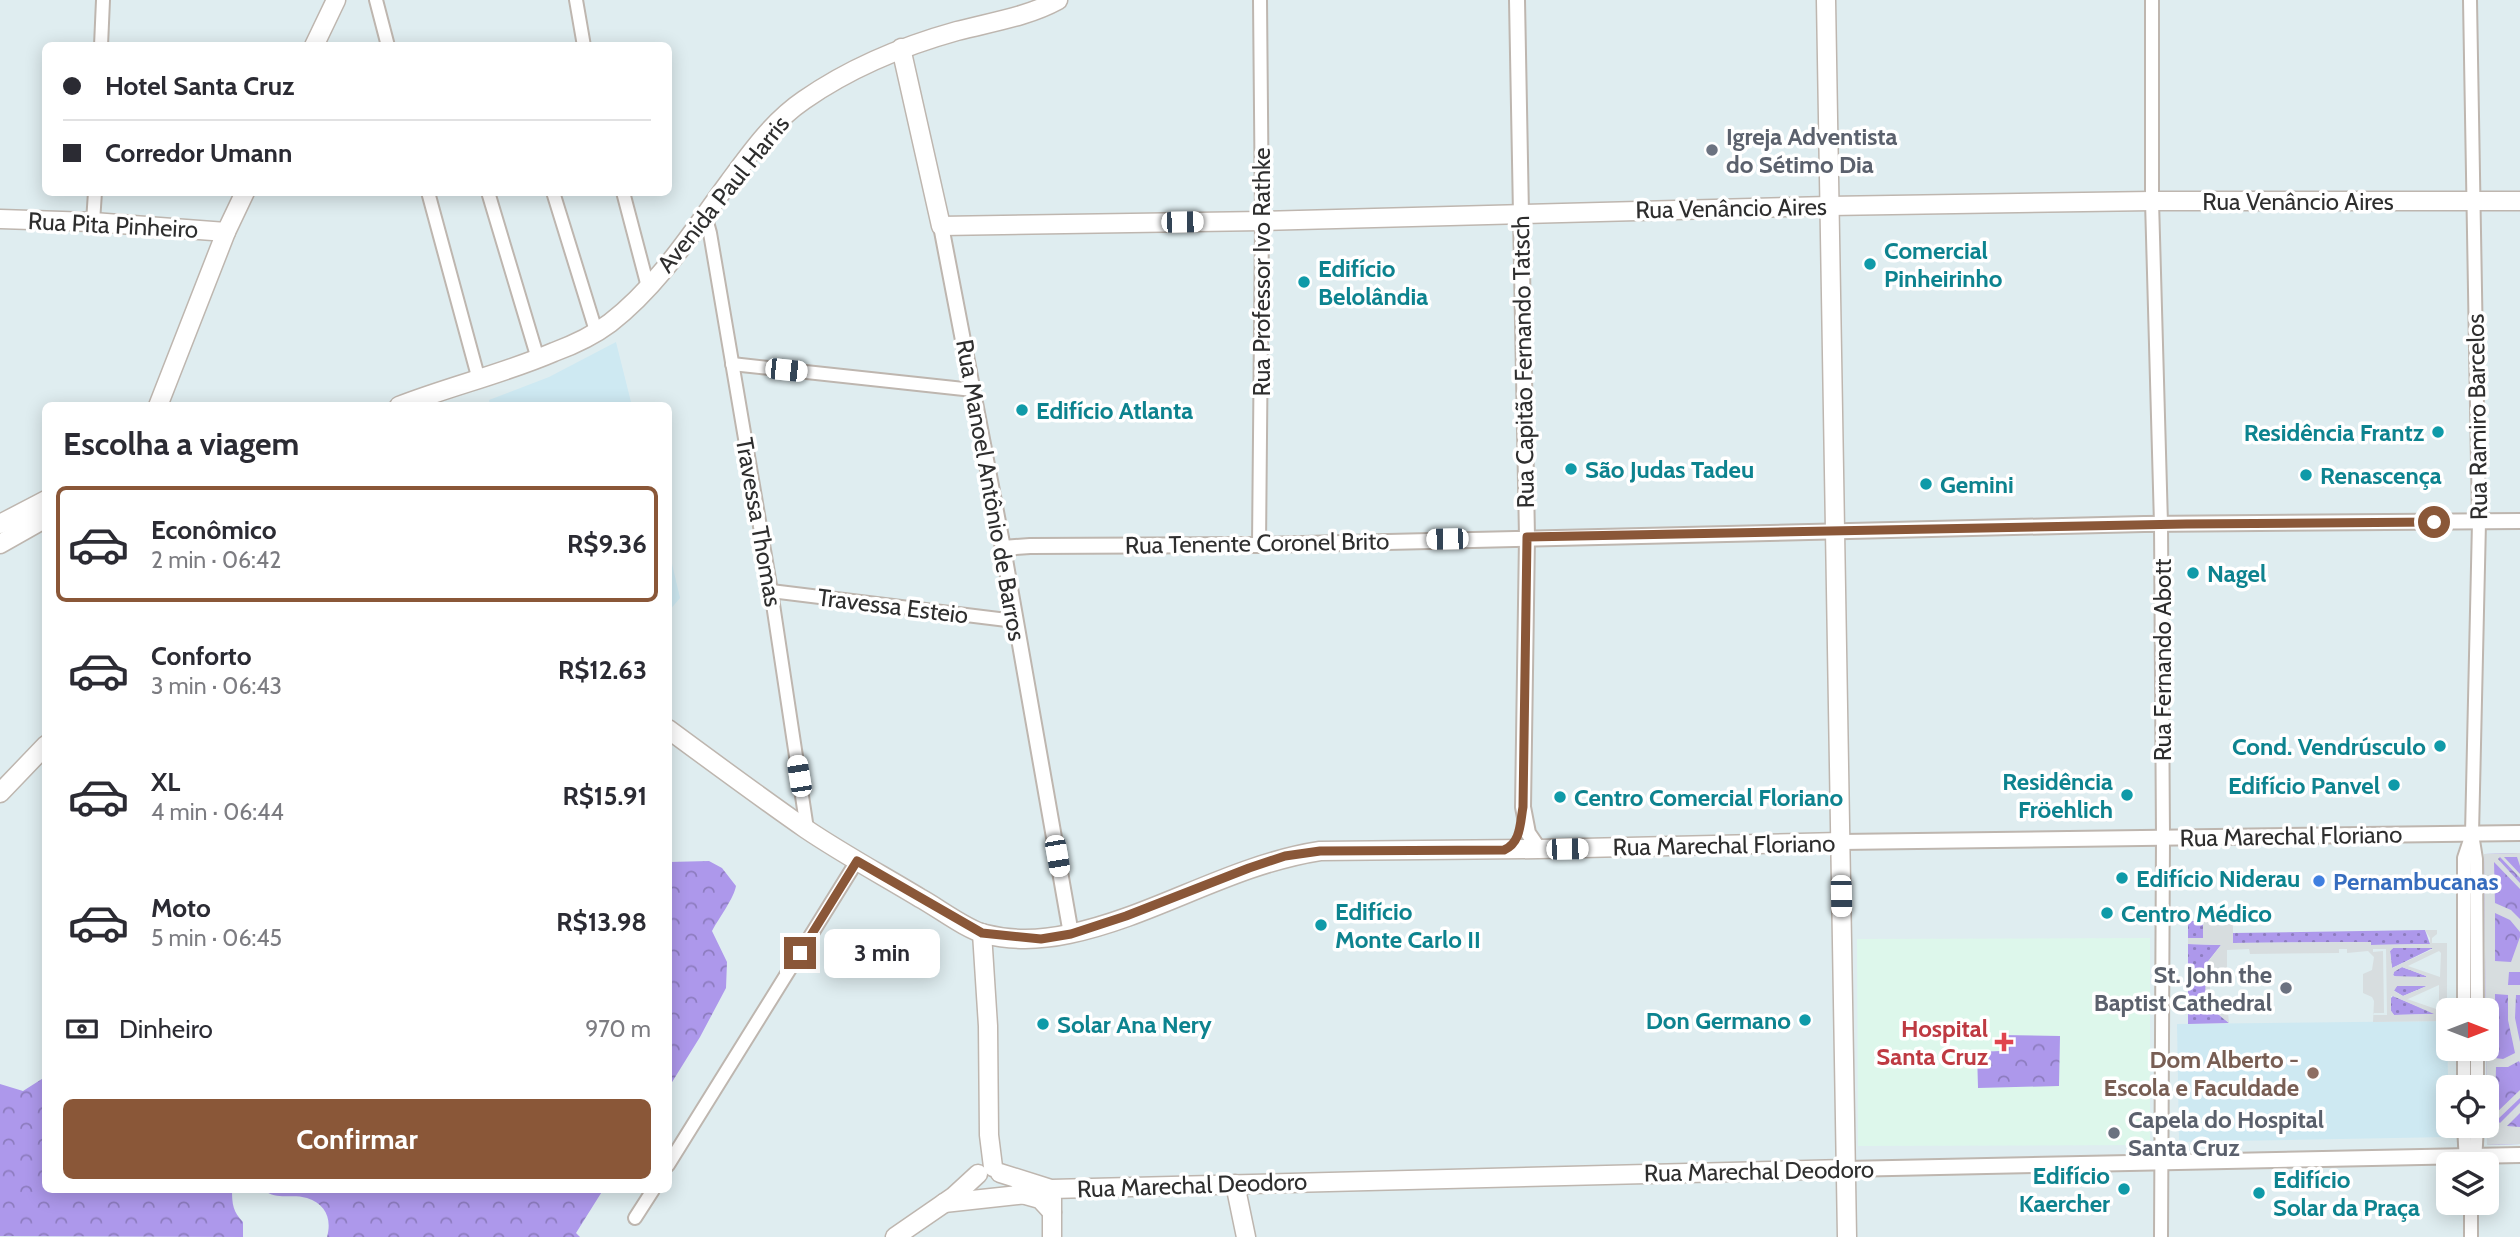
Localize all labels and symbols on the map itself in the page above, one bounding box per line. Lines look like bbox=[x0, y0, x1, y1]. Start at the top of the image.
street label: Avenida Paul Harris bbox=[651, 110, 795, 278]
place label: Igreja Adventista do Sétimo Dia bbox=[1726, 122, 1898, 179]
marker: Igreja Adventista do Sétimo Dia bbox=[1704, 142, 1720, 158]
street label: Rua Professor Ivo Rathke bbox=[1247, 148, 1276, 396]
street label: Rua Venâncio Aires bbox=[2202, 187, 2394, 216]
street label: Rua Venâncio Aires bbox=[1635, 192, 1827, 224]
street label: Rua Pita Pinheiro bbox=[27, 206, 199, 244]
car bbox=[1161, 211, 1204, 233]
street label: Rua Capitão Fernando Tatsch bbox=[1506, 215, 1540, 509]
place label: Comercial Pinheirinho bbox=[1884, 236, 2003, 293]
place label: Edifício Belolândia bbox=[1318, 254, 1428, 311]
marker: Comercial Pinheirinho bbox=[1862, 256, 1878, 272]
marker: Edifício Belolândia bbox=[1296, 274, 1312, 290]
street label: Rua Ramiro Barcelos bbox=[2461, 314, 2493, 520]
street label: Rua Manoel Antônio de Barros bbox=[950, 337, 1032, 643]
car bbox=[765, 357, 808, 383]
place label: Edifício Atlanta bbox=[1036, 396, 1193, 425]
marker: Edifício Atlanta bbox=[1014, 402, 1030, 418]
place label: Residência Frantz bbox=[2244, 418, 2424, 447]
marker: Residência Frantz bbox=[2430, 424, 2446, 440]
street label: Travessa Thomas bbox=[730, 435, 788, 609]
place label: São Judas Tadeu bbox=[1585, 455, 1754, 484]
marker: São Judas Tadeu bbox=[1563, 461, 1579, 477]
place label: Renascença bbox=[2320, 461, 2442, 490]
marker: Renascença bbox=[2298, 467, 2314, 483]
place label: Gemini bbox=[1940, 470, 2014, 499]
marker: Gemini bbox=[1918, 476, 1934, 492]
route start bbox=[2418, 506, 2450, 538]
street label: Rua Tenente Coronel Brito bbox=[1125, 526, 1389, 560]
car bbox=[1426, 528, 1469, 550]
street label: Rua Fernando Abott bbox=[2148, 559, 2177, 761]
place label: Nagel bbox=[2207, 559, 2266, 588]
marker: Nagel bbox=[2185, 565, 2201, 581]
street label: Travessa Esteio bbox=[816, 582, 970, 630]
place label: Cond. Vendrúsculo bbox=[2232, 732, 2426, 761]
marker: Cond. Vendrúsculo bbox=[2432, 738, 2448, 754]
car bbox=[786, 754, 813, 798]
place label: Residência Fröehlich bbox=[2002, 767, 2113, 824]
place label: Edifício Panvel bbox=[2228, 771, 2380, 800]
marker: Edifício Panvel bbox=[2386, 777, 2402, 793]
place label: Centro Comercial Floriano bbox=[1574, 783, 1843, 812]
marker: Residência Fröehlich bbox=[2119, 787, 2135, 803]
marker: Centro Comercial Floriano bbox=[1552, 789, 1568, 805]
street label: Rua Marechal Floriano bbox=[2179, 820, 2403, 852]
street label: Rua Marechal Floriano bbox=[1612, 829, 1836, 861]
car bbox=[1044, 833, 1071, 879]
car bbox=[1546, 838, 1589, 860]
place label: Edifício Niderau bbox=[2136, 864, 2300, 893]
place label: Pernambucanas bbox=[2333, 867, 2499, 896]
marker: Edifício Niderau bbox=[2114, 870, 2130, 886]
marker: Pernambucanas bbox=[2311, 873, 2327, 889]
car bbox=[1831, 875, 1852, 917]
place label: Edifício Monte Carlo II bbox=[1335, 897, 1481, 954]
place label: Centro Médico bbox=[2121, 899, 2272, 928]
marker: Centro Médico bbox=[2099, 905, 2115, 921]
marker: Edifício Monte Carlo II bbox=[1313, 917, 1329, 933]
callout: 3 min bbox=[824, 928, 940, 978]
route end bbox=[784, 937, 816, 969]
place label: St. John the Baptist Cathedral bbox=[2094, 960, 2272, 1017]
marker: St. John the Baptist Cathedral bbox=[2278, 980, 2294, 996]
north arrow bbox=[2436, 998, 2499, 1060]
place label: Don Germano bbox=[1646, 1006, 1791, 1035]
place label: Solar Ana Nery bbox=[1057, 1010, 1212, 1039]
marker: Don Germano bbox=[1797, 1012, 1813, 1028]
place label: Hospital Santa Cruz bbox=[1876, 1014, 1988, 1071]
marker: Solar Ana Nery bbox=[1035, 1016, 1051, 1032]
marker: Hospital Santa Cruz bbox=[1994, 1032, 2014, 1052]
place label: Dom Alberto - Escola e Faculdade bbox=[2104, 1045, 2299, 1102]
marker: Dom Alberto - Escola e Faculdade bbox=[2305, 1065, 2321, 1081]
place label: Capela do Hospital Santa Cruz bbox=[2128, 1105, 2324, 1162]
marker: Capela do Hospital Santa Cruz bbox=[2106, 1125, 2122, 1141]
street label: Rua Marechal Deodoro bbox=[1644, 1154, 1874, 1188]
place label: Edifício Kaercher bbox=[2019, 1161, 2110, 1218]
place label: Edifício Solar da Praça bbox=[2273, 1165, 2420, 1222]
street label: Rua Marechal Deodoro bbox=[1076, 1166, 1308, 1204]
marker: Edifício Kaercher bbox=[2116, 1181, 2132, 1197]
marker: Edifício Solar da Praça bbox=[2251, 1185, 2267, 1201]

